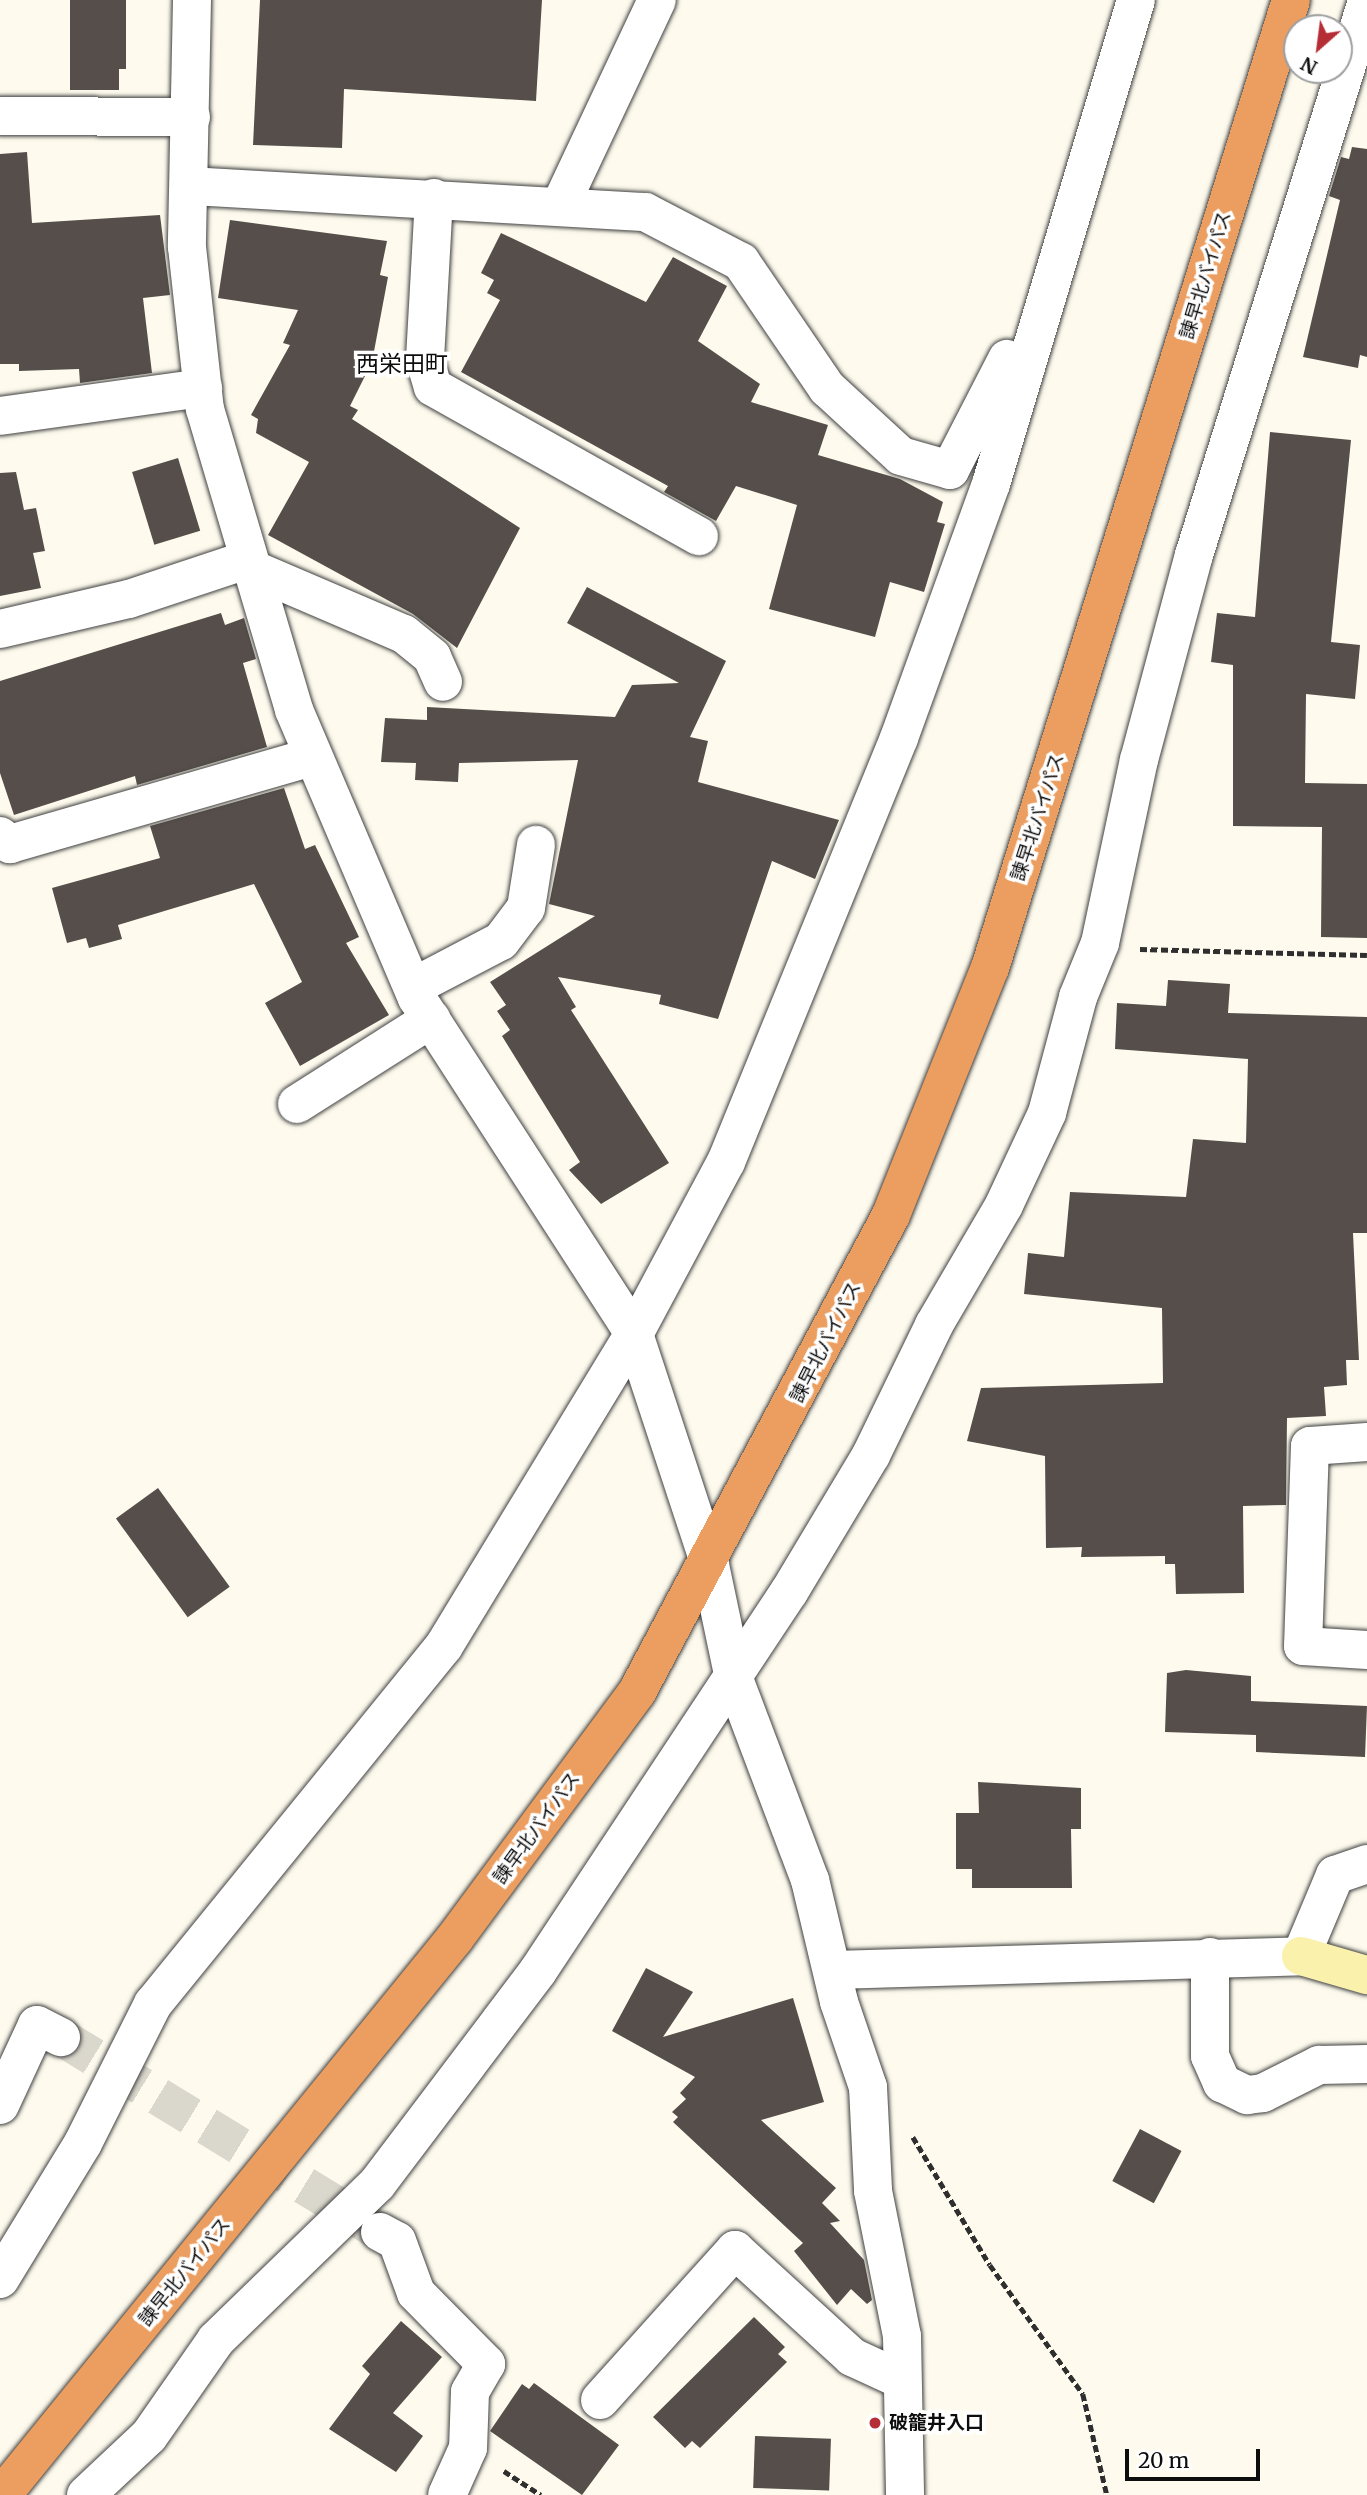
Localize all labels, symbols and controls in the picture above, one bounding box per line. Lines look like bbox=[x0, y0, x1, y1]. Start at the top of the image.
north arrow bbox=[1283, 14, 1353, 84]
text: N bbox=[1297, 52, 1321, 80]
street label: 諫早北バイパス bbox=[1176, 208, 1236, 342]
district label: 西栄田町 bbox=[356, 350, 448, 378]
street label: 諫早北バイパス bbox=[1007, 750, 1069, 884]
street label: 諫早北バイパス bbox=[786, 1278, 866, 1406]
street label: 諫早北バイパス bbox=[489, 1767, 585, 1889]
street label: 諫早北バイパス bbox=[134, 2213, 236, 2331]
place label: 破籠井入口 bbox=[889, 2412, 984, 2434]
marker: 破籠井入口 bbox=[867, 2415, 883, 2431]
scale bar bbox=[1129, 2436, 1264, 2480]
text: 20 m bbox=[1138, 2447, 1189, 2474]

